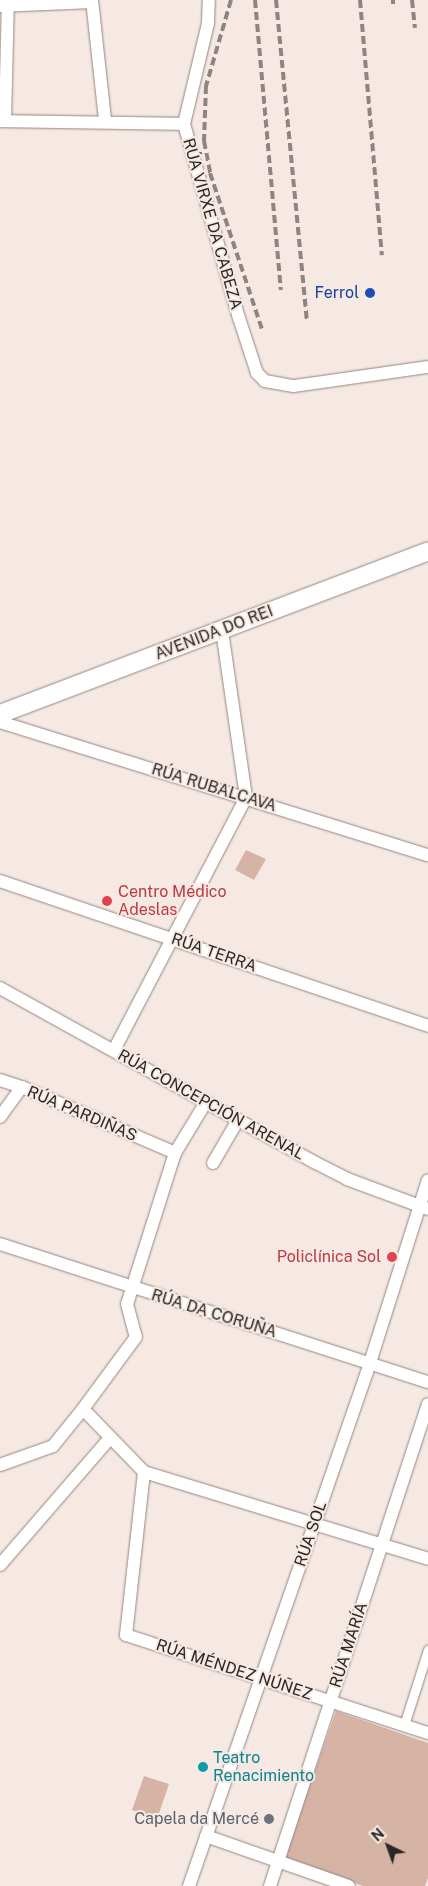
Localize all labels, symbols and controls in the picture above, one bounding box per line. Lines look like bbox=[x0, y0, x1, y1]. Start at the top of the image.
street label: RÚA VIRXE DA CABEZA bbox=[178, 136, 246, 312]
place label: Ferrol bbox=[314, 283, 359, 303]
marker: Ferrol bbox=[363, 286, 377, 300]
street label: AVENIDA DO REI bbox=[152, 602, 276, 664]
street label: RÚA RUBALCAVA bbox=[149, 760, 279, 816]
place label: Centro Médico Adeslas bbox=[118, 882, 227, 920]
marker: Centro Médico Adeslas bbox=[100, 894, 114, 908]
street label: RÚA TERRA bbox=[169, 929, 259, 977]
street label: RÚA CONCEPCIÓN ARENAL bbox=[114, 1046, 308, 1164]
street label: RÚA PARDIÑAS bbox=[24, 1082, 140, 1146]
place label: Policlínica Sol bbox=[277, 1247, 381, 1267]
marker: Policlínica Sol bbox=[385, 1250, 399, 1264]
street label: RÚA DA CORUÑA bbox=[149, 1286, 279, 1342]
street label: RÚA SOL bbox=[291, 1499, 331, 1569]
street label: RÚA MARÍA bbox=[326, 1600, 372, 1690]
street label: RÚA MÉNDEZ NÚÑEZ bbox=[153, 1636, 315, 1704]
place label: Teatro Renacimiento bbox=[213, 1748, 314, 1786]
marker: Teatro Renacimiento bbox=[197, 1761, 209, 1773]
place label: Capela da Mercé bbox=[134, 1809, 259, 1829]
marker: Capela da Mercé bbox=[263, 1813, 275, 1825]
north arrow bbox=[363, 1821, 413, 1871]
text: N bbox=[369, 1825, 387, 1844]

